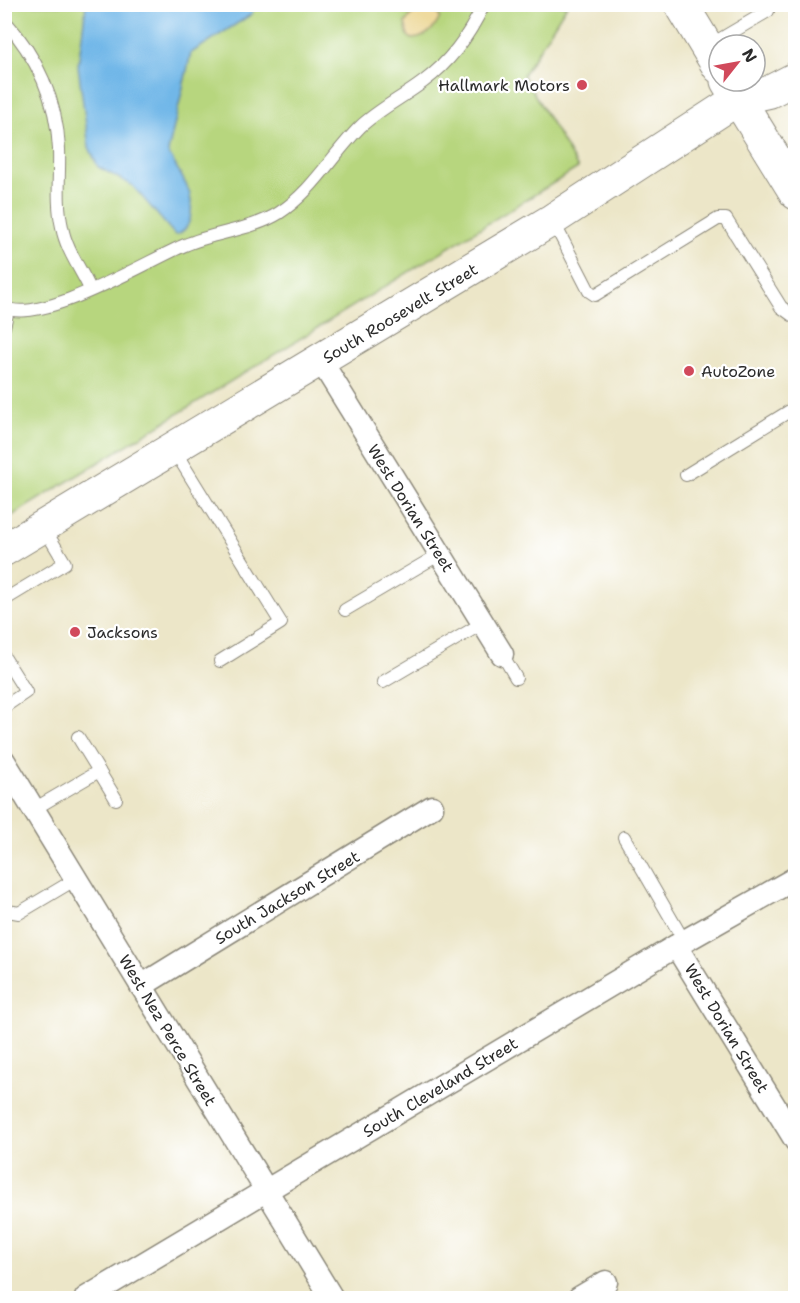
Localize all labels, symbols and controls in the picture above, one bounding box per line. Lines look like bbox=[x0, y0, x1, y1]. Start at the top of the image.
north arrow bbox=[707, 33, 767, 93]
text: N bbox=[737, 45, 762, 66]
place label: Hallmark Motors bbox=[438, 75, 570, 96]
marker: Hallmark Motors bbox=[575, 78, 589, 92]
street label: South Roosevelt Street bbox=[319, 259, 482, 368]
place label: AutoZone bbox=[701, 361, 775, 382]
marker: AutoZone bbox=[682, 364, 696, 378]
street label: West Dorian Street bbox=[363, 440, 458, 576]
place label: Jacksons bbox=[87, 622, 158, 643]
marker: Jacksons bbox=[68, 625, 82, 639]
street label: South Jackson Street bbox=[211, 846, 364, 949]
street label: West Nez Perce Street bbox=[114, 951, 221, 1110]
street label: West Dorian Street bbox=[680, 960, 773, 1097]
street label: South Cleveland Street bbox=[359, 1033, 522, 1142]

